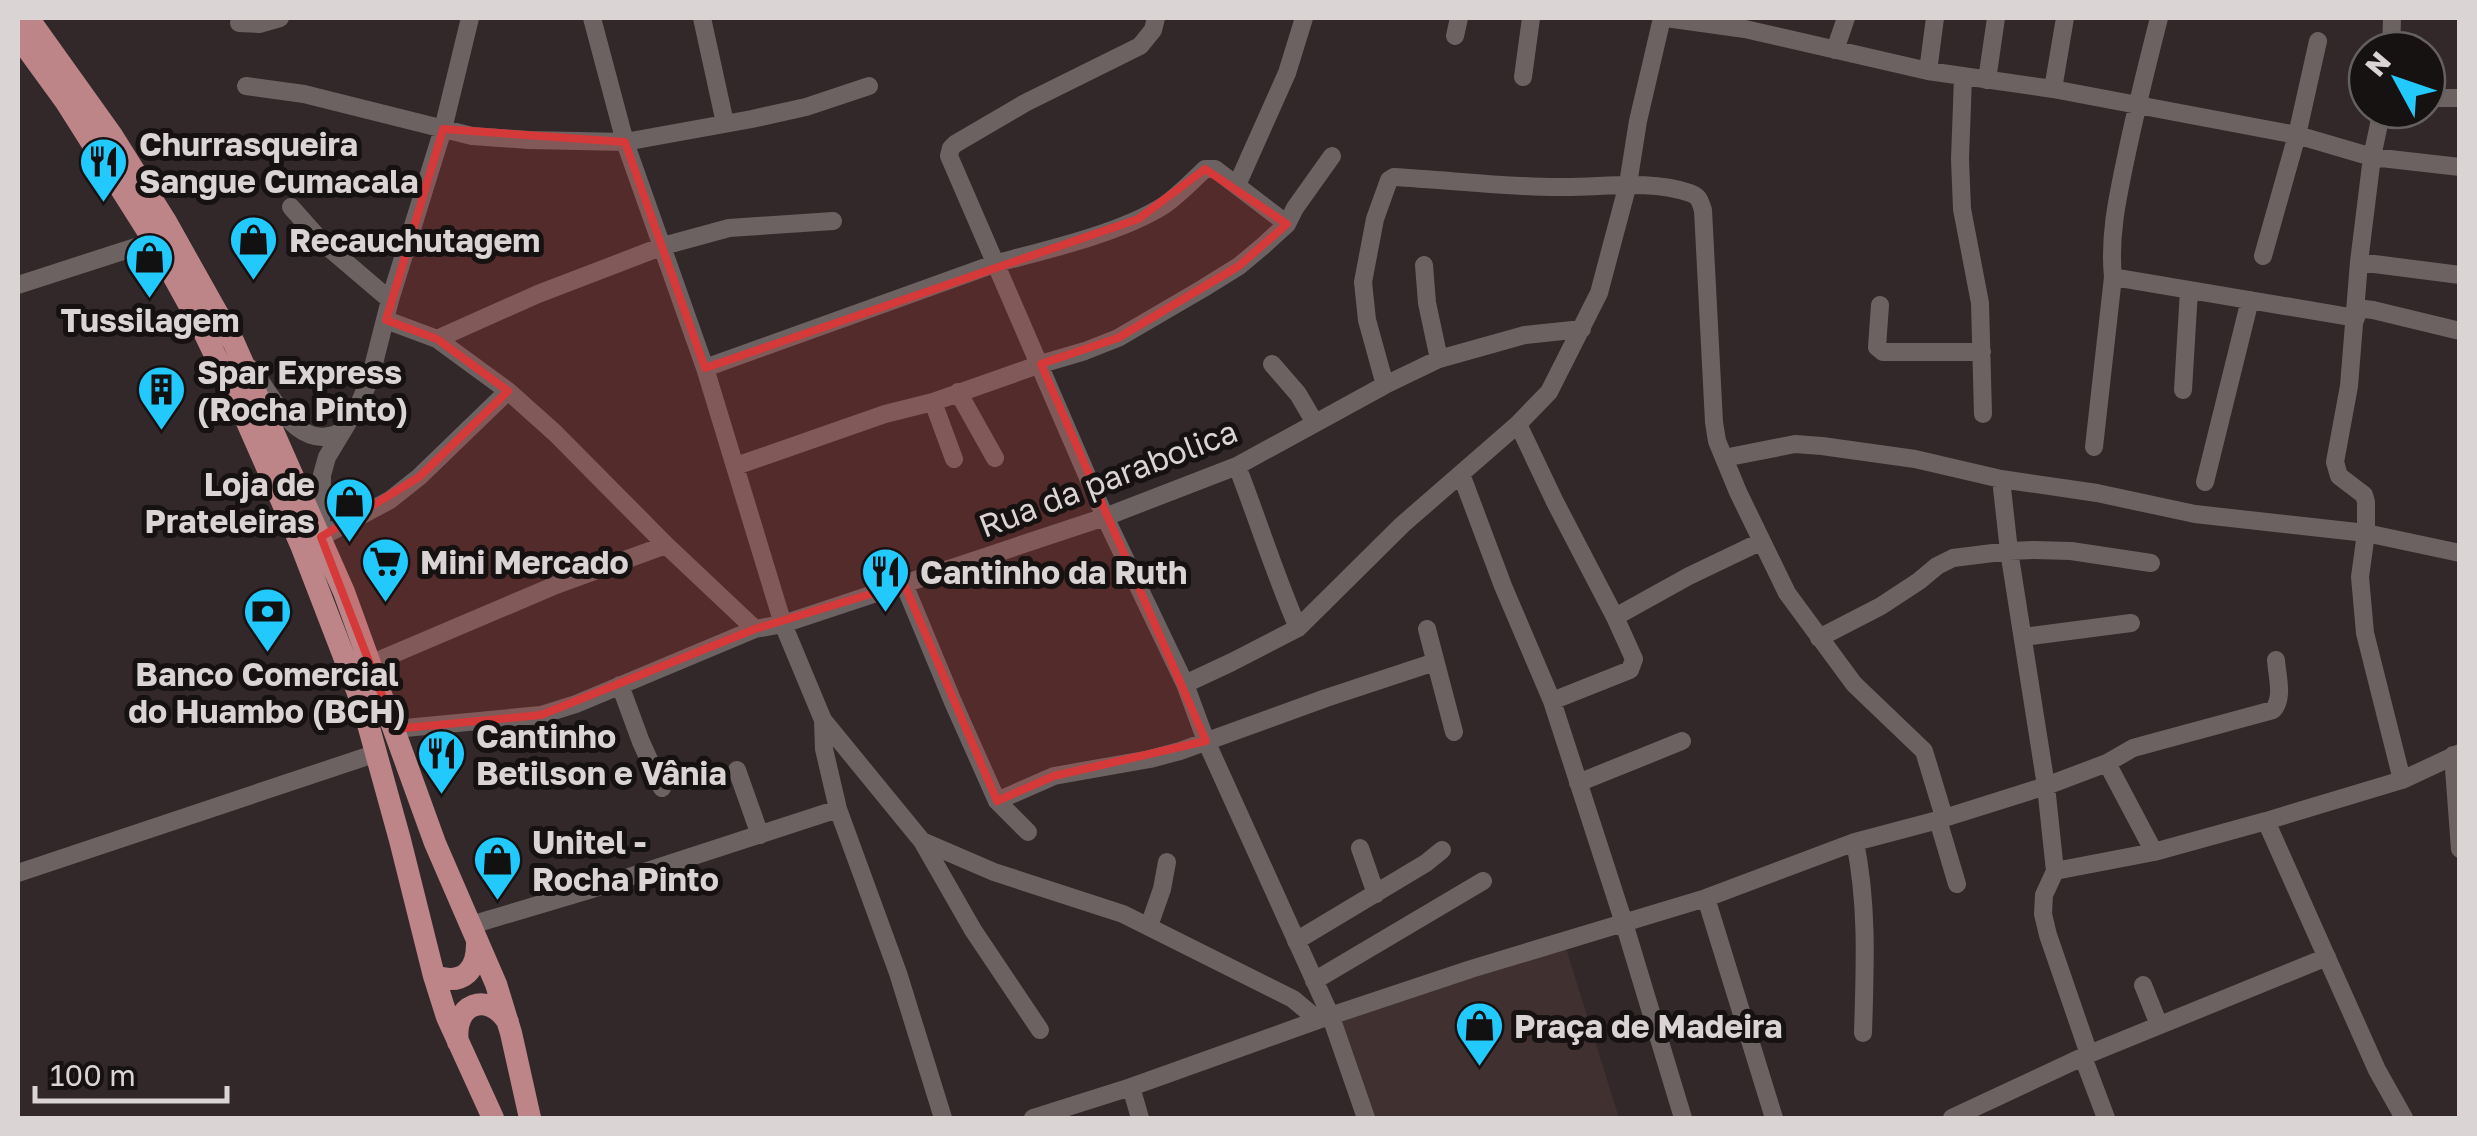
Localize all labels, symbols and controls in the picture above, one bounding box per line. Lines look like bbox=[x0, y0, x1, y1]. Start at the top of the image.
north arrow bbox=[2347, 30, 2447, 130]
text: N bbox=[2358, 45, 2397, 82]
place label: Churrasqueira Sangue Cumacala bbox=[139, 125, 419, 200]
restaurant icon: Churrasqueira Sangue Cumacala bbox=[78, 136, 130, 204]
shop icon: Recauchutagem bbox=[228, 214, 280, 282]
place label: Recauchutagem bbox=[289, 221, 540, 259]
shop icon: Tussilagem bbox=[124, 232, 176, 300]
place label: Tussilagem bbox=[61, 301, 240, 339]
place label: Spar Express (Rocha Pinto) bbox=[197, 353, 408, 428]
building icon: Spar Express (Rocha Pinto) bbox=[136, 364, 188, 432]
street label: Rua da parabolica bbox=[974, 411, 1242, 545]
place label: Loja de Prateleiras bbox=[145, 465, 315, 540]
shop icon: Loja de Prateleiras bbox=[324, 476, 376, 544]
supermarket icon: Mini Mercado bbox=[359, 536, 411, 604]
place label: Mini Mercado bbox=[420, 543, 629, 581]
restaurant icon: Cantinho da Ruth bbox=[859, 546, 911, 614]
place label: Cantinho da Ruth bbox=[920, 553, 1187, 591]
bank icon: Banco Comercial do Huambo (BCH) bbox=[241, 586, 293, 654]
place label: Banco Comercial do Huambo (BCH) bbox=[128, 655, 406, 730]
place label: Cantinho Betilson e Vânia bbox=[476, 717, 727, 792]
restaurant icon: Cantinho Betilson e Vânia bbox=[415, 728, 467, 796]
place label: Unitel - Rocha Pinto bbox=[532, 823, 719, 898]
shop icon: Unitel - Rocha Pinto bbox=[471, 834, 523, 902]
shop icon: Praça de Madeira bbox=[1453, 1000, 1505, 1068]
place label: Praça de Madeira bbox=[1514, 1007, 1782, 1045]
scale bar bbox=[35, 1041, 228, 1103]
text: 100 m bbox=[50, 1057, 136, 1093]

